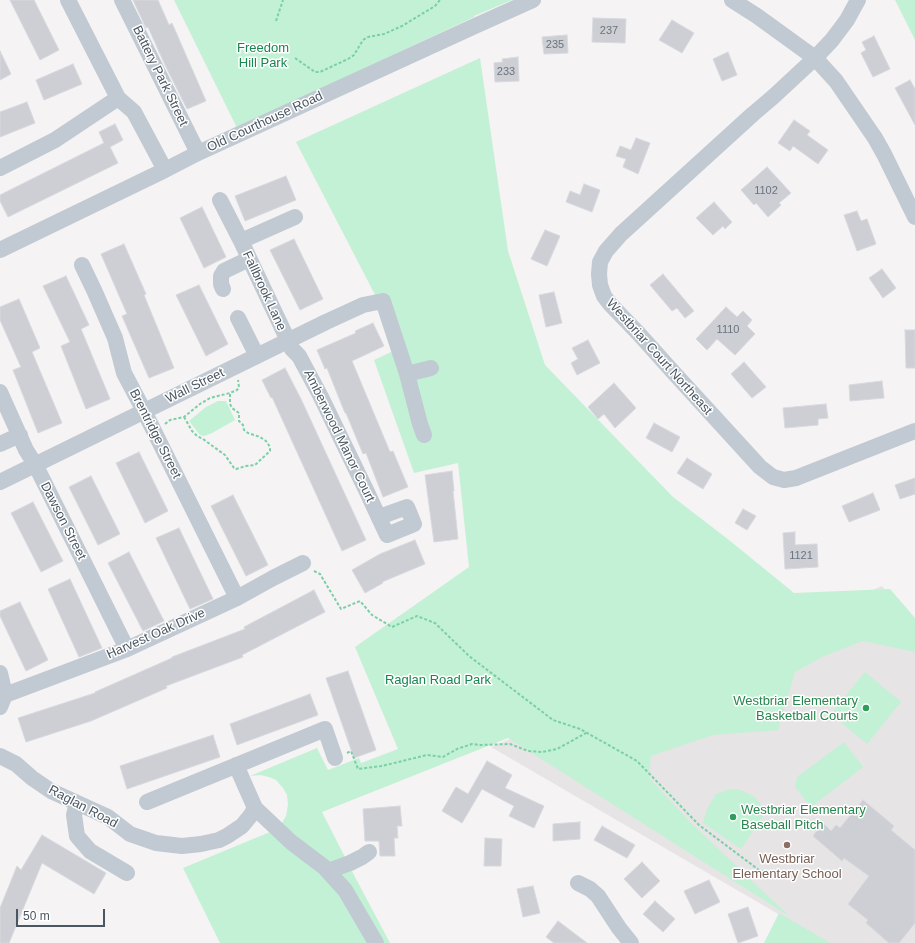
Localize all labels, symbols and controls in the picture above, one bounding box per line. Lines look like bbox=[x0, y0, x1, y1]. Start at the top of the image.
street label: Battery Park Street bbox=[129, 23, 191, 129]
house number: 237 bbox=[600, 24, 618, 38]
house number: 235 bbox=[546, 38, 564, 52]
park label: Freedom Hill Park bbox=[237, 40, 289, 71]
house number: 233 bbox=[497, 65, 515, 79]
street label: Old Courthouse Road bbox=[205, 88, 325, 156]
house number: 1102 bbox=[754, 184, 778, 198]
street label: Fallbrook Lane bbox=[239, 249, 289, 333]
street label: Westbriar Court Northeast bbox=[603, 296, 715, 418]
house number: 1110 bbox=[717, 323, 739, 337]
street label: Wall Street bbox=[163, 365, 227, 407]
street label: Amberwood Manor Court bbox=[300, 367, 378, 505]
street label: Brentridge Street bbox=[126, 387, 184, 481]
street label: Dawson Street bbox=[37, 479, 89, 563]
house number: 1121 bbox=[789, 549, 813, 563]
street label: Harvest Oak Drive bbox=[104, 605, 208, 663]
park label: Raglan Road Park bbox=[385, 672, 491, 688]
place label: Westbriar Elementary Basketball Courts bbox=[733, 693, 858, 724]
marker: Westbriar Elementary Basketball Courts bbox=[861, 703, 871, 713]
street label: Raglan Road bbox=[46, 782, 120, 832]
place label: Westbriar Elementary Baseball Pitch bbox=[741, 802, 866, 833]
marker: Westbriar Elementary Baseball Pitch bbox=[728, 812, 738, 822]
marker: Westbriar Elementary School bbox=[782, 840, 792, 850]
place label: Westbriar Elementary School bbox=[732, 851, 842, 882]
scale bar bbox=[18, 901, 107, 927]
text: 50 m bbox=[23, 909, 50, 923]

